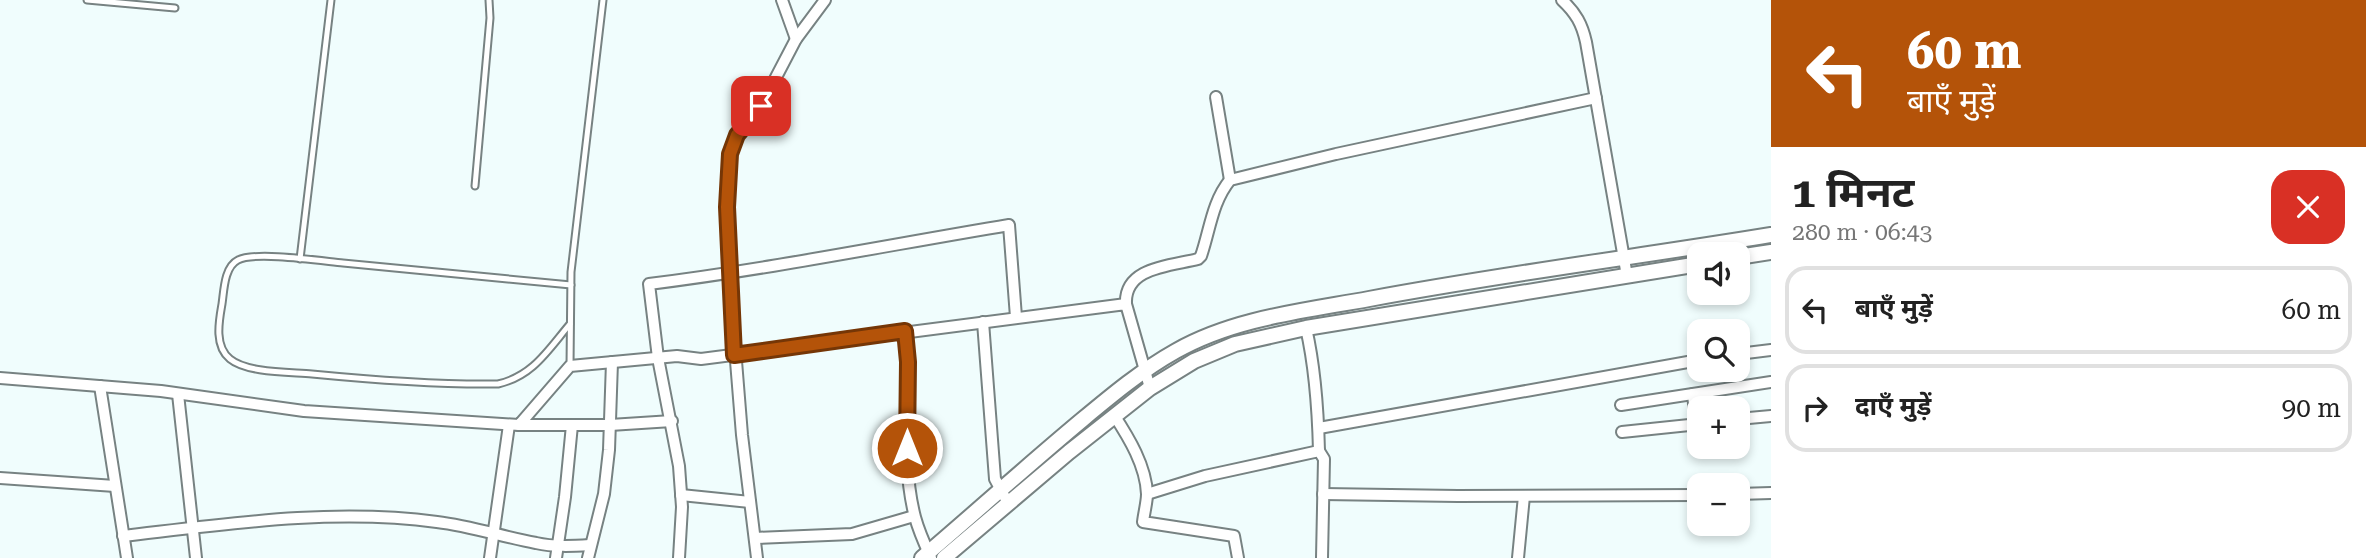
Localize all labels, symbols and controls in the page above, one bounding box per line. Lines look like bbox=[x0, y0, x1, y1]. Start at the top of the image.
text: 60 m bbox=[1907, 23, 2022, 80]
icon: left bbox=[1792, 28, 1883, 119]
pin bbox=[731, 76, 791, 136]
text: बाएँ मुड़ें bbox=[1907, 82, 1996, 120]
icon: arrive bbox=[742, 87, 780, 125]
text: 1 मिनट bbox=[1792, 168, 1914, 217]
button: close bbox=[2271, 170, 2345, 244]
text: 280 m · 06:43 bbox=[1792, 219, 1932, 246]
map controls bbox=[1687, 242, 1750, 536]
button: sound bbox=[1687, 242, 1750, 305]
icon: left bbox=[1796, 291, 1834, 329]
text: बाएँ मुड़ें bbox=[1855, 293, 1933, 323]
text: 60 m bbox=[2282, 295, 2341, 325]
button: search bbox=[1687, 319, 1750, 382]
icon: right bbox=[1796, 389, 1834, 427]
text: दाएँ मुड़ें bbox=[1855, 391, 1931, 421]
text: 90 m bbox=[2282, 393, 2341, 423]
button: + bbox=[1687, 396, 1750, 459]
position arrow bbox=[870, 411, 944, 485]
button: − bbox=[1687, 473, 1750, 536]

